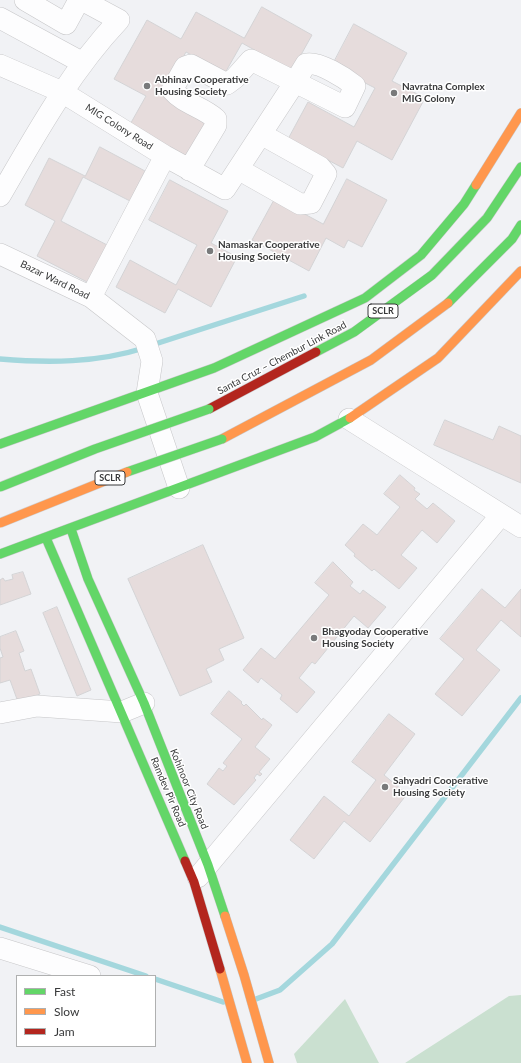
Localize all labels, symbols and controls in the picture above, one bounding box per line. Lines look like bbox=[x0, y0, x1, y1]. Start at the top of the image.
place label: Abhinav Cooperative Housing Society bbox=[155, 74, 249, 98]
marker: Abhinav Cooperative Housing Society bbox=[142, 81, 152, 91]
place label: Navratna Complex MIG Colony bbox=[402, 81, 485, 104]
marker: Navratna Complex MIG Colony bbox=[389, 88, 399, 98]
street label: MIG Colony Road bbox=[83, 101, 155, 153]
place label: Namaskar Cooperative Housing Society bbox=[218, 239, 320, 262]
marker: Namaskar Cooperative Housing Society bbox=[205, 246, 215, 256]
street label: Bazar Ward Road bbox=[18, 258, 92, 302]
road number: SCLR bbox=[368, 304, 398, 318]
street label: Santa Cruz – Chembur Link Road bbox=[215, 319, 349, 397]
road number: SCLR bbox=[95, 471, 125, 485]
place label: Bhagyoday Cooperative Housing Society bbox=[322, 626, 428, 650]
marker: Bhagyoday Cooperative Housing Society bbox=[309, 633, 319, 643]
street label: Kohinoor City Road bbox=[167, 747, 211, 831]
street label: Ramdev Pir Road bbox=[148, 755, 188, 829]
place label: Sahyadri Cooperative Housing Society bbox=[393, 775, 488, 798]
marker: Sahyadri Cooperative Housing Society bbox=[380, 782, 390, 792]
legend bbox=[16, 975, 156, 1047]
text: Fast bbox=[54, 984, 75, 999]
text: Slow bbox=[54, 1004, 79, 1019]
text: Jam bbox=[54, 1024, 75, 1039]

